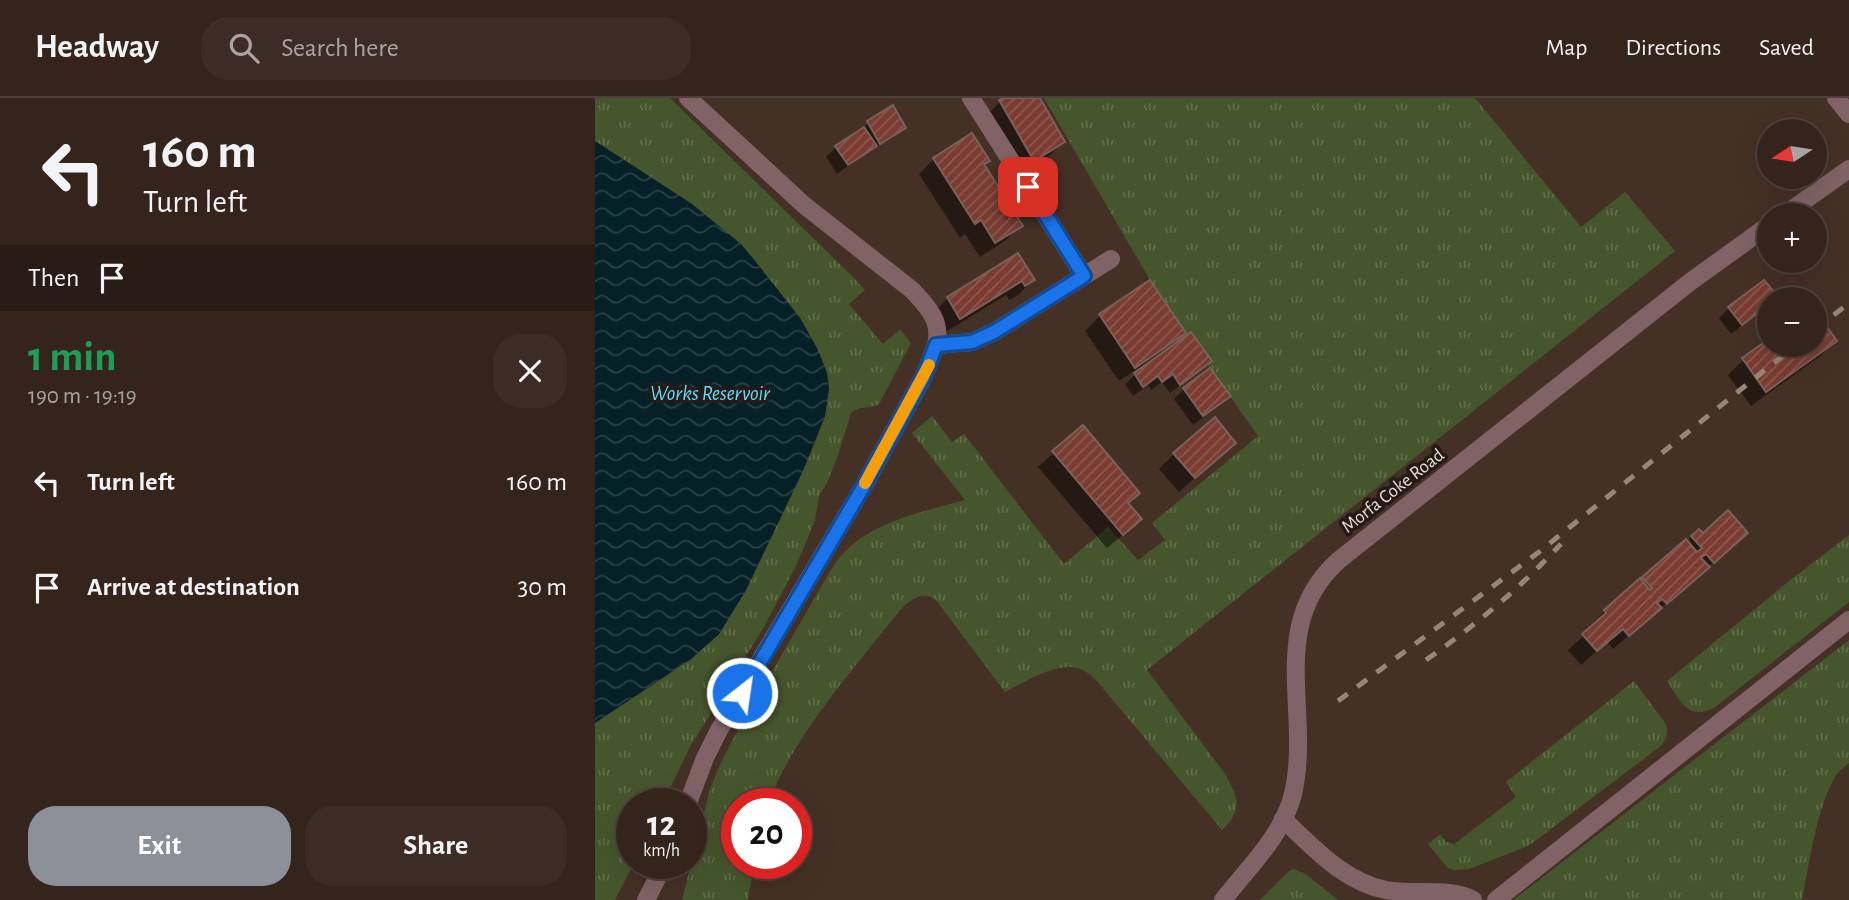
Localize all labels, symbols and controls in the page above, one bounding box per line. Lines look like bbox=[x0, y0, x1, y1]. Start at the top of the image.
search box bbox=[201, 17, 691, 80]
icon: search bbox=[225, 29, 263, 67]
text: Headway bbox=[35, 31, 159, 64]
text: Search here bbox=[281, 35, 399, 61]
text: Map bbox=[1545, 36, 1587, 60]
text: Directions bbox=[1625, 36, 1721, 60]
text: Saved bbox=[1759, 36, 1814, 60]
north arrow bbox=[1757, 119, 1827, 189]
map controls bbox=[1757, 119, 1827, 357]
icon: left bbox=[28, 126, 119, 217]
text: 160 m bbox=[143, 128, 257, 177]
pin bbox=[998, 157, 1058, 217]
icon: arrive bbox=[1009, 168, 1047, 206]
text: Turn left bbox=[143, 186, 247, 218]
button: + bbox=[1757, 203, 1827, 273]
icon: arrive bbox=[93, 259, 131, 297]
text: Then bbox=[28, 265, 79, 291]
button: − bbox=[1757, 287, 1827, 357]
button: close bbox=[493, 334, 567, 408]
text: 1 min bbox=[28, 336, 117, 378]
water label: Works Reservoir bbox=[650, 383, 771, 404]
text: 190 m · 19:19 bbox=[28, 385, 137, 408]
street label: Morfa Coke Road bbox=[1338, 445, 1448, 537]
icon: left bbox=[28, 464, 66, 502]
text: Turn left bbox=[87, 469, 175, 495]
text: 160 m bbox=[507, 469, 567, 495]
icon: arrive bbox=[28, 569, 66, 607]
text: Arrive at destination bbox=[87, 574, 300, 600]
text: 30 m bbox=[517, 574, 567, 600]
position arrow bbox=[705, 656, 779, 730]
speed limit sign: 20 bbox=[721, 788, 812, 879]
button: Exit bbox=[28, 806, 291, 886]
button: Share bbox=[305, 806, 567, 886]
text: 12 bbox=[647, 807, 676, 842]
text: km/h bbox=[643, 842, 680, 860]

